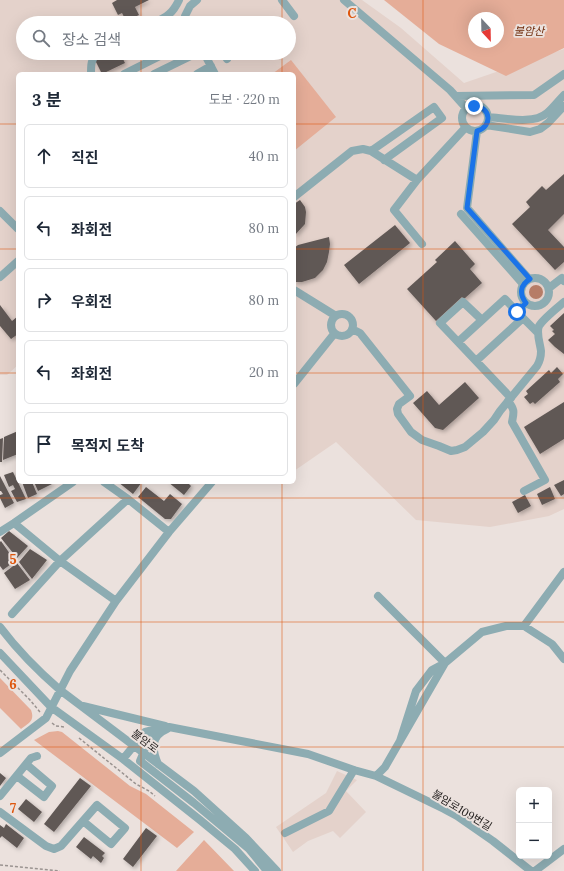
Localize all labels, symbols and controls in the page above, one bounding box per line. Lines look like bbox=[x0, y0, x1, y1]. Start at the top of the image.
text: C bbox=[348, 5, 357, 22]
north arrow bbox=[468, 12, 504, 48]
search box bbox=[16, 16, 296, 60]
park label: 불암산 bbox=[514, 24, 546, 38]
icon: search bbox=[30, 27, 52, 49]
text: 장소 검색 bbox=[62, 30, 121, 49]
text: 3 분 bbox=[32, 89, 62, 111]
text: 도보 · 220 m bbox=[209, 91, 280, 108]
route end bbox=[465, 97, 483, 115]
icon: ahead bbox=[33, 145, 55, 167]
text: 직진 bbox=[71, 148, 99, 167]
text: 40 m bbox=[249, 148, 279, 165]
icon: left bbox=[33, 217, 55, 239]
text: 좌회전 bbox=[71, 220, 112, 239]
text: 80 m bbox=[249, 220, 279, 237]
icon: right bbox=[33, 289, 55, 311]
text: 우회전 bbox=[71, 292, 112, 311]
text: 80 m bbox=[249, 292, 279, 309]
route start bbox=[508, 303, 526, 321]
icon: left bbox=[33, 361, 55, 383]
text: 좌회전 bbox=[71, 364, 112, 383]
text: 20 m bbox=[249, 364, 279, 381]
icon: arrive bbox=[33, 433, 55, 455]
text: 목적지 도착 bbox=[71, 436, 144, 455]
text: 5 bbox=[9, 551, 17, 568]
text: 6 bbox=[9, 676, 17, 693]
street label: 불암로 bbox=[129, 726, 161, 756]
street label: 불암로109번길 bbox=[429, 787, 495, 833]
map controls bbox=[516, 787, 552, 859]
button: + bbox=[516, 787, 552, 823]
text: 7 bbox=[10, 800, 16, 817]
button: − bbox=[516, 823, 552, 859]

